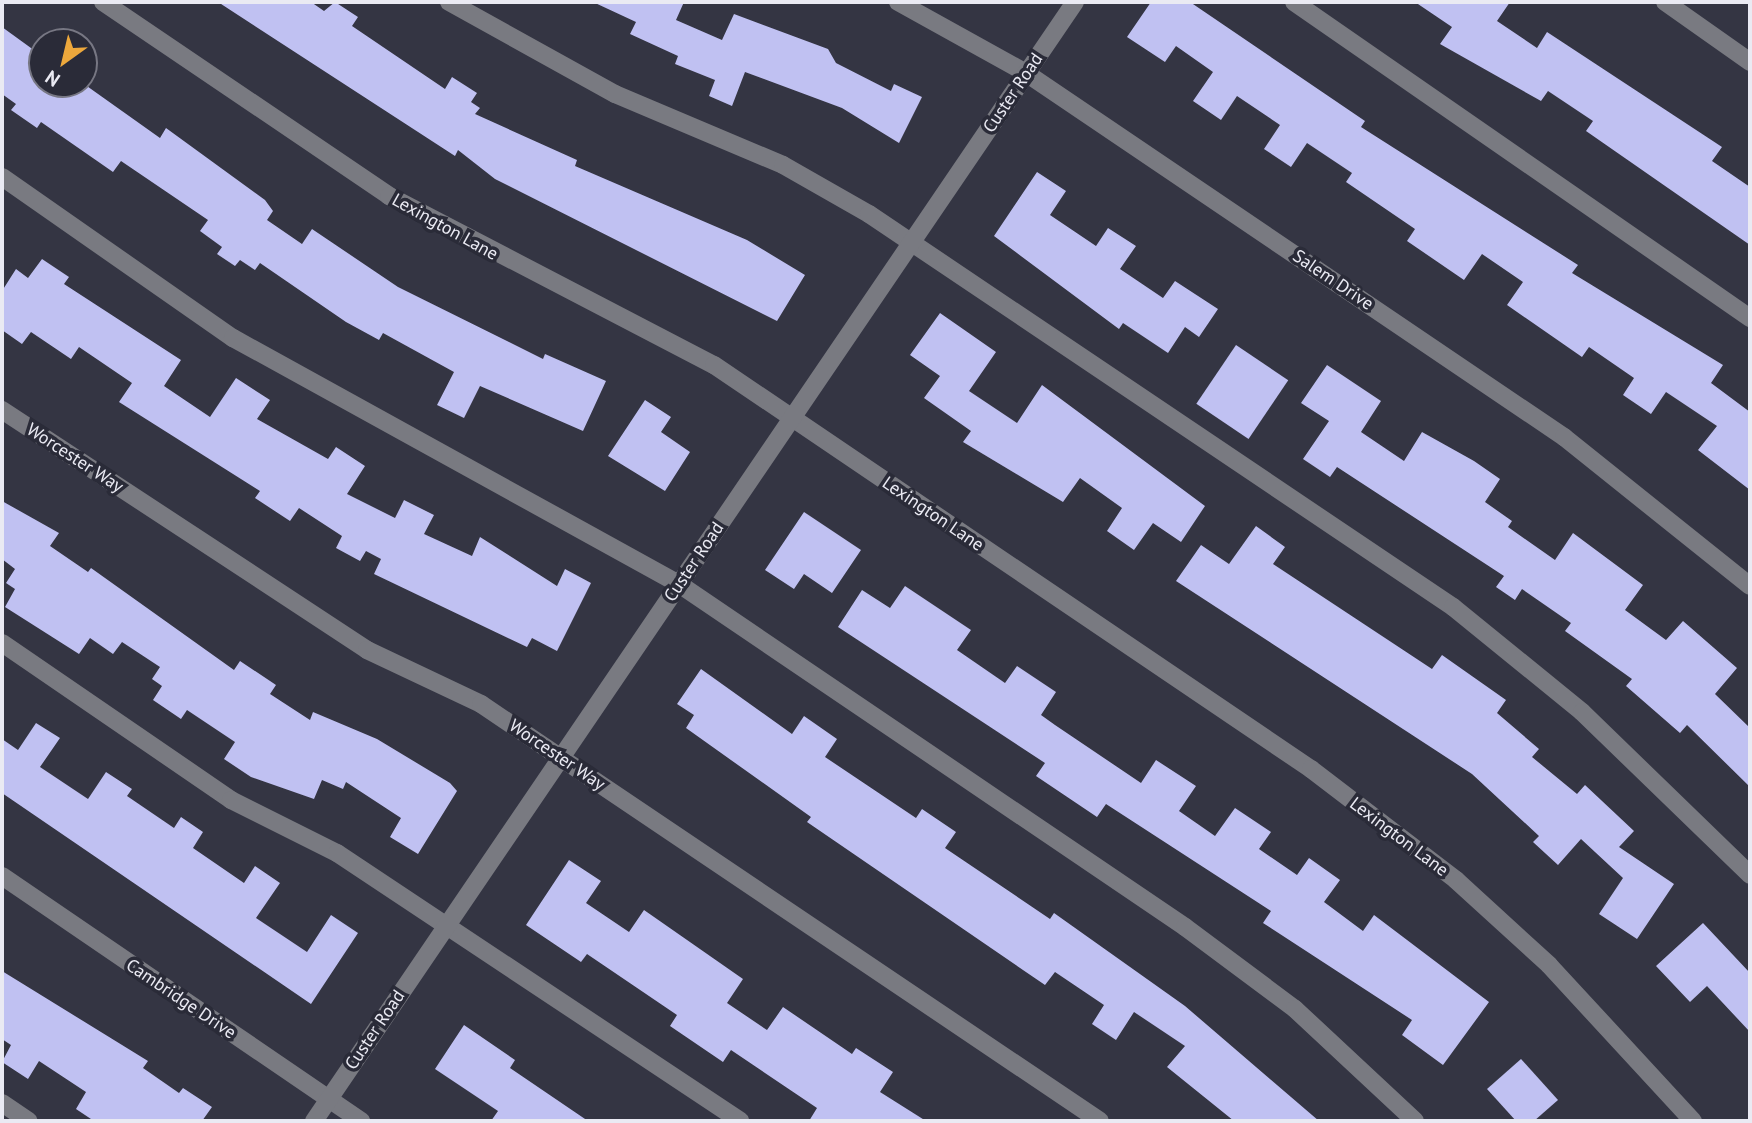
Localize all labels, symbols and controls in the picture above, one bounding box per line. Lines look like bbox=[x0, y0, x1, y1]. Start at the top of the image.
north arrow bbox=[28, 28, 98, 98]
street label: Custer Road bbox=[979, 49, 1047, 137]
text: N bbox=[40, 65, 64, 92]
street label: Lexington Lane bbox=[388, 189, 502, 265]
street label: Salem Drive bbox=[1289, 245, 1377, 315]
street label: Worcester Way bbox=[22, 418, 128, 498]
street label: Lexington Lane bbox=[878, 472, 988, 556]
street label: Custer Road bbox=[660, 518, 728, 606]
street label: Worcester Way bbox=[505, 715, 609, 795]
street label: Lexington Lane bbox=[1346, 793, 1452, 881]
street label: Cambridge Drive bbox=[122, 954, 240, 1044]
street label: Custer Road bbox=[341, 986, 409, 1074]

